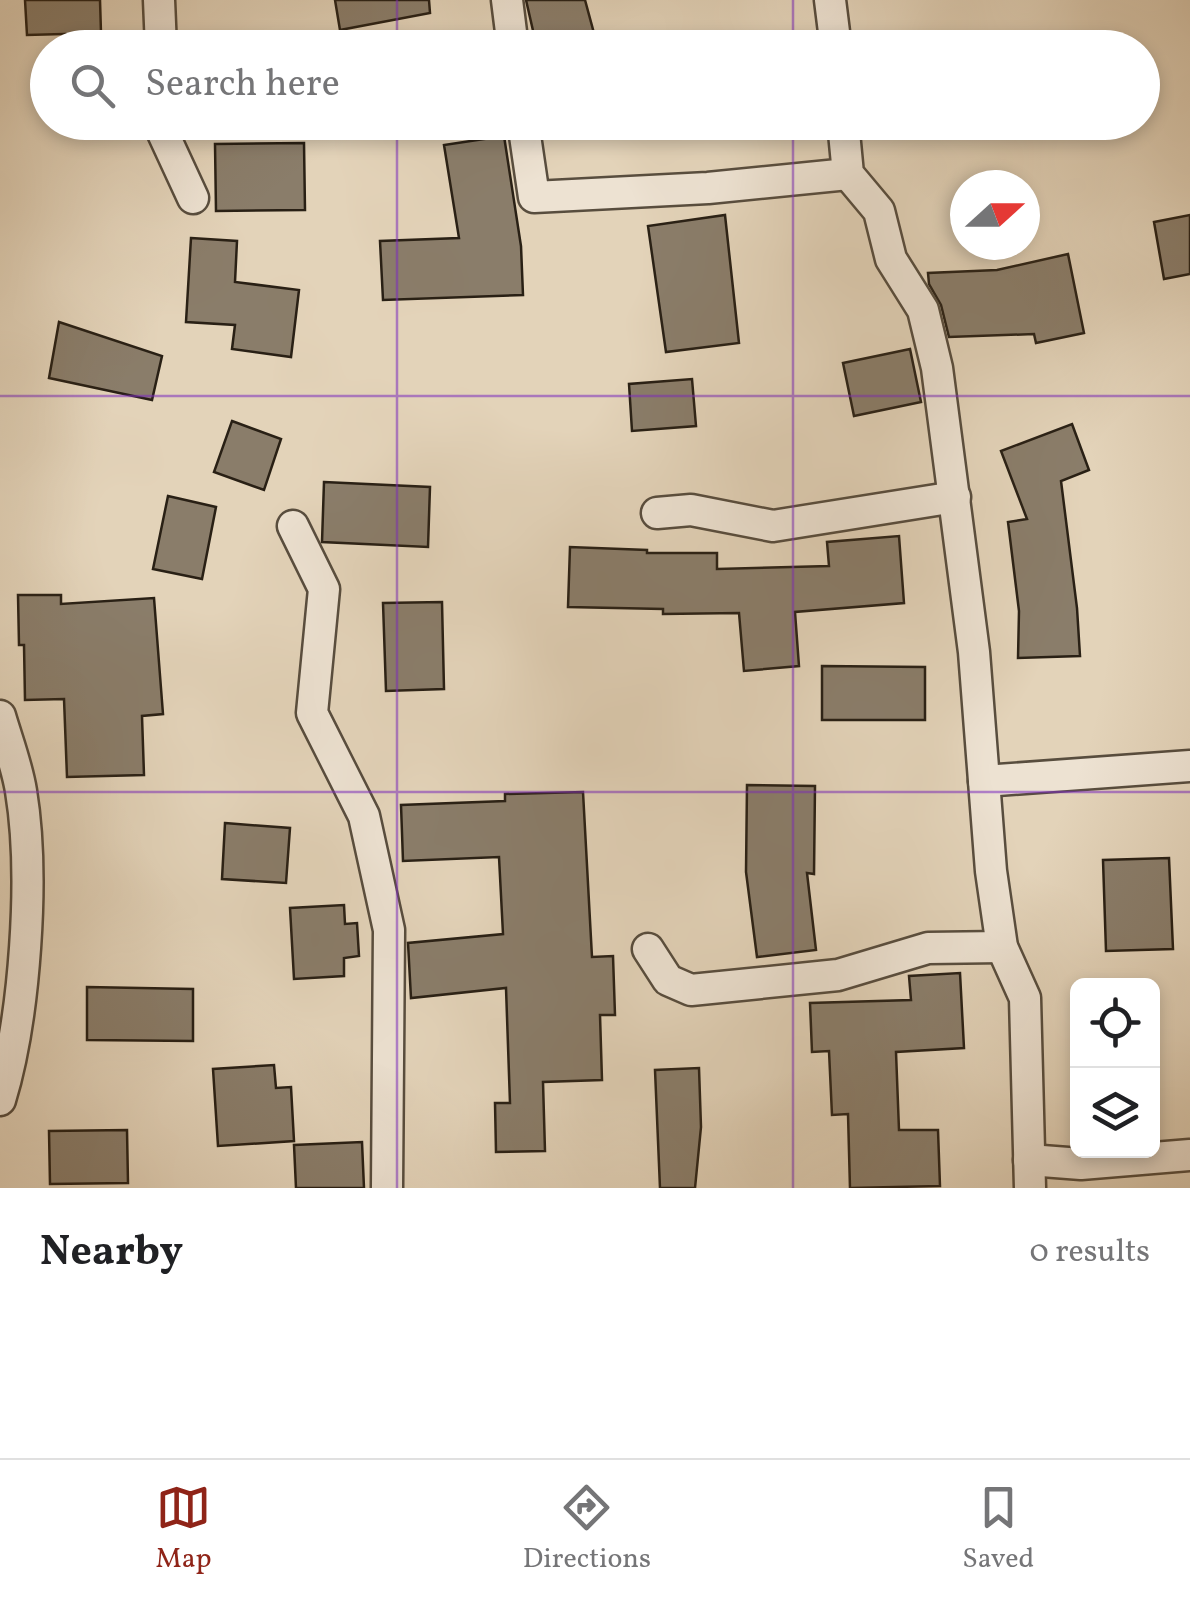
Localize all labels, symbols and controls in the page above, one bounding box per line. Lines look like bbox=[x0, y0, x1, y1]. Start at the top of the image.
search box bbox=[30, 30, 1160, 140]
icon: search bbox=[65, 58, 120, 113]
text: Search here bbox=[145, 59, 340, 112]
north arrow bbox=[950, 170, 1040, 260]
map controls bbox=[1070, 978, 1160, 1158]
button: locate bbox=[1070, 978, 1160, 1068]
button: layers bbox=[1070, 1068, 1160, 1158]
text: Nearby bbox=[40, 1224, 183, 1283]
text: 0 results bbox=[1030, 1231, 1150, 1275]
tab: Map bbox=[156, 1480, 212, 1579]
tab: Directions bbox=[523, 1480, 651, 1579]
tab: Saved bbox=[962, 1480, 1034, 1579]

